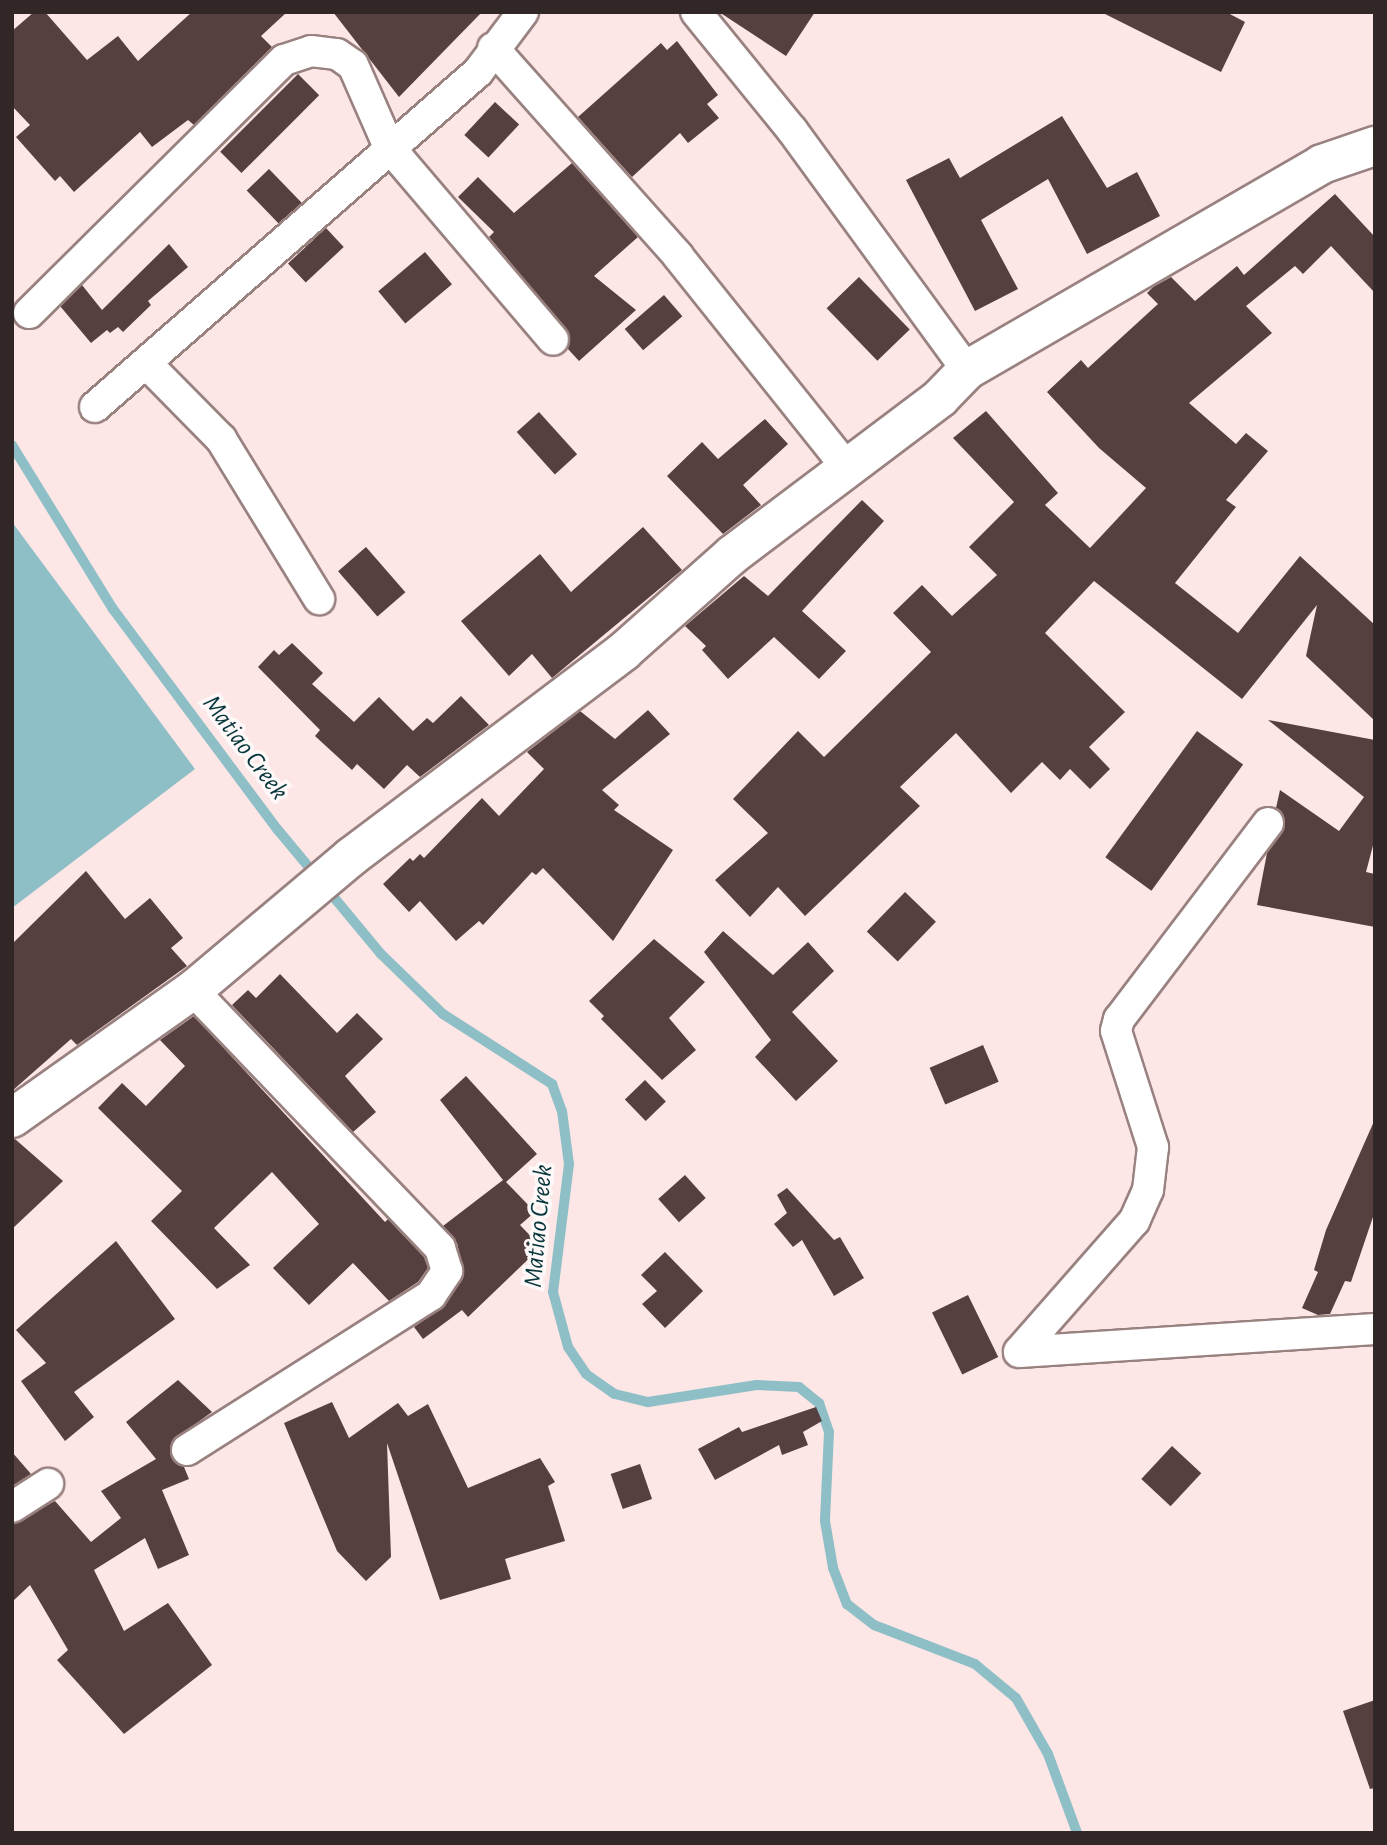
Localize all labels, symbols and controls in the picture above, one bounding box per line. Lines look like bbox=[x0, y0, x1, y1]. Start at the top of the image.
water label: Matiao Creek bbox=[195, 689, 295, 807]
water label: Matiao Creek bbox=[518, 1163, 560, 1289]

